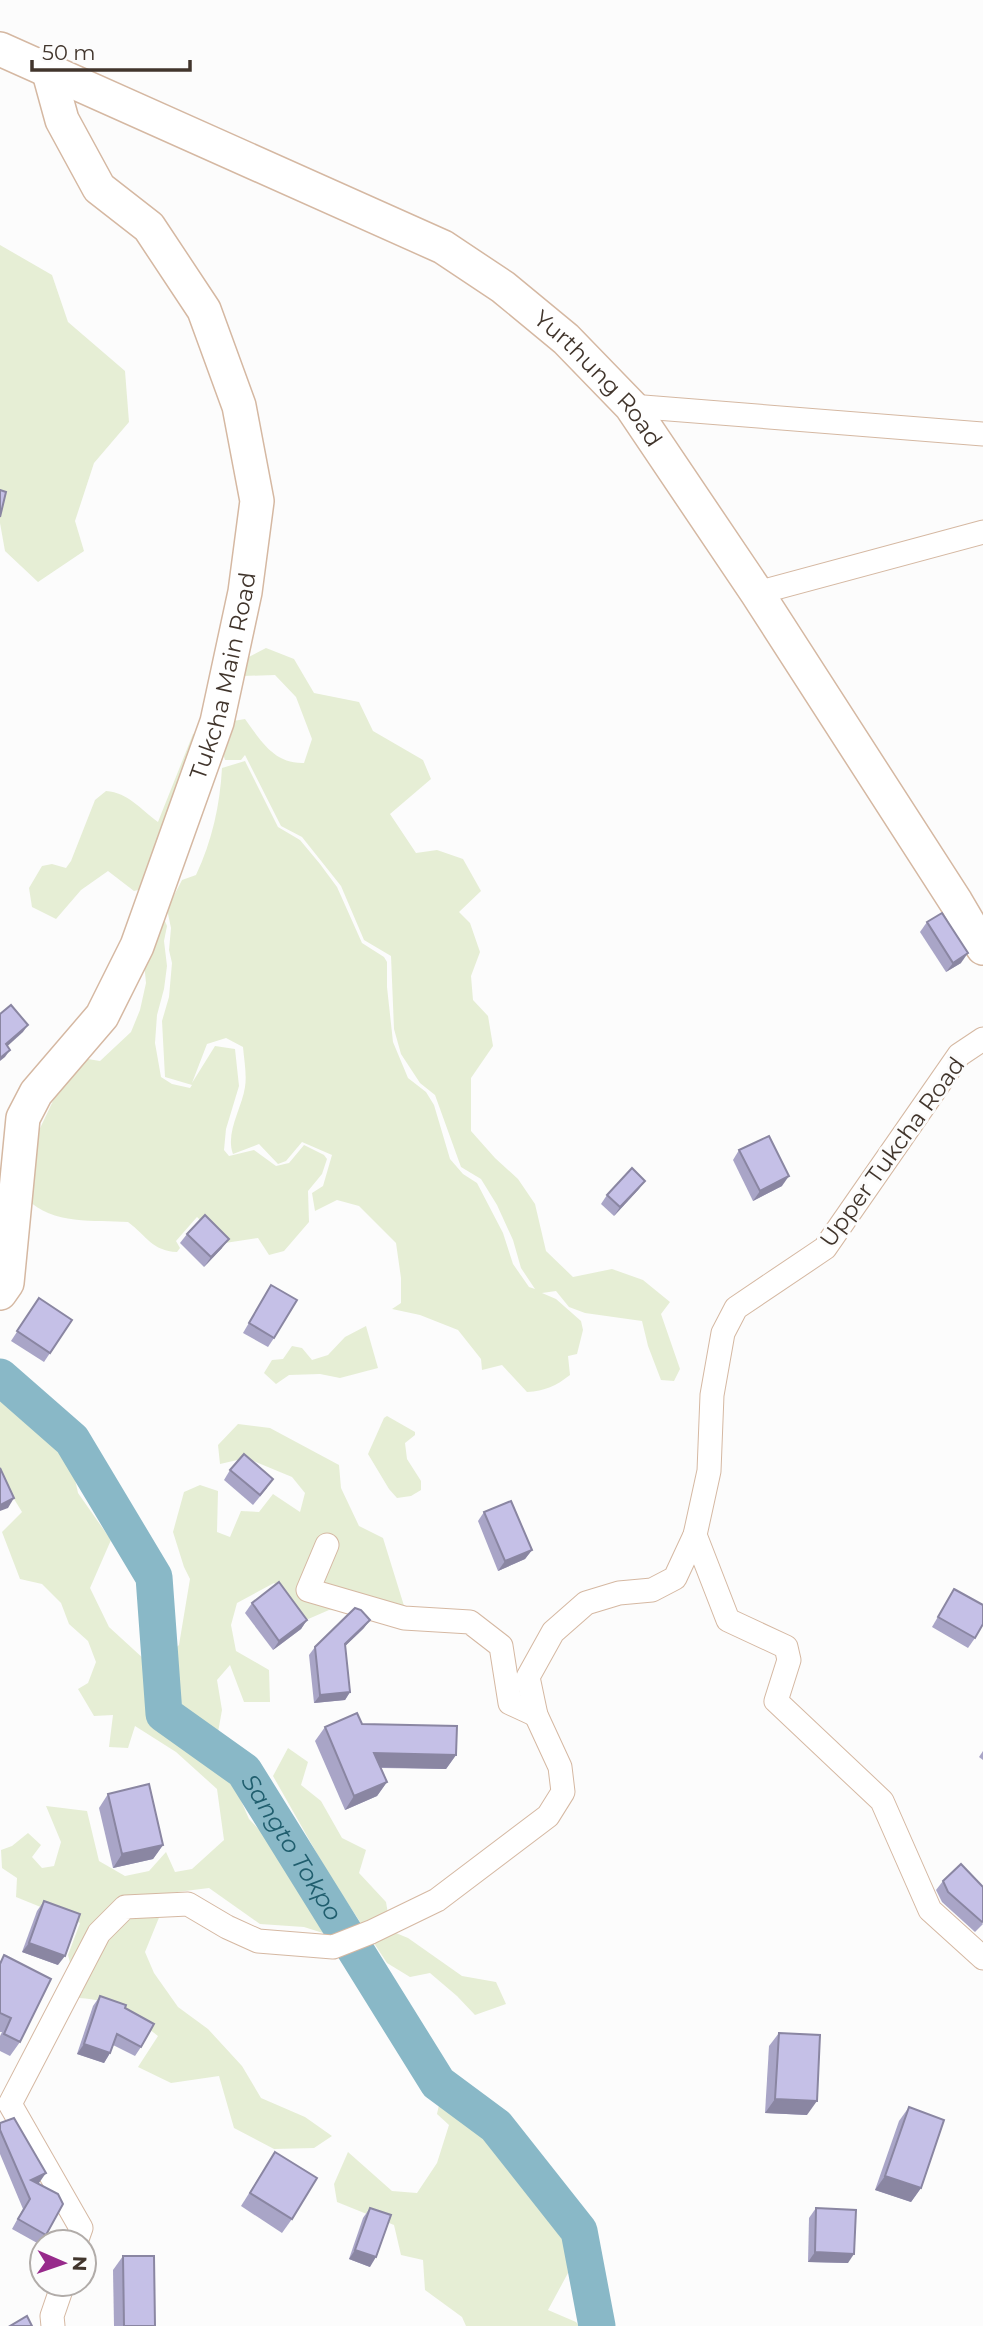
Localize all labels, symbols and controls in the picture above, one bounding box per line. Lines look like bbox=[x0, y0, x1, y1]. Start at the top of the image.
scale bar bbox=[32, 28, 189, 72]
text: 50 m bbox=[42, 40, 96, 65]
street label: Yurthung Road bbox=[528, 304, 668, 452]
street label: Tukcha Main Road bbox=[184, 570, 261, 783]
street label: Upper Tukcha Road bbox=[814, 1051, 970, 1253]
water label: Sangto Tokpo bbox=[235, 1768, 348, 1926]
north arrow bbox=[28, 2228, 98, 2298]
text: N bbox=[68, 2255, 91, 2272]

